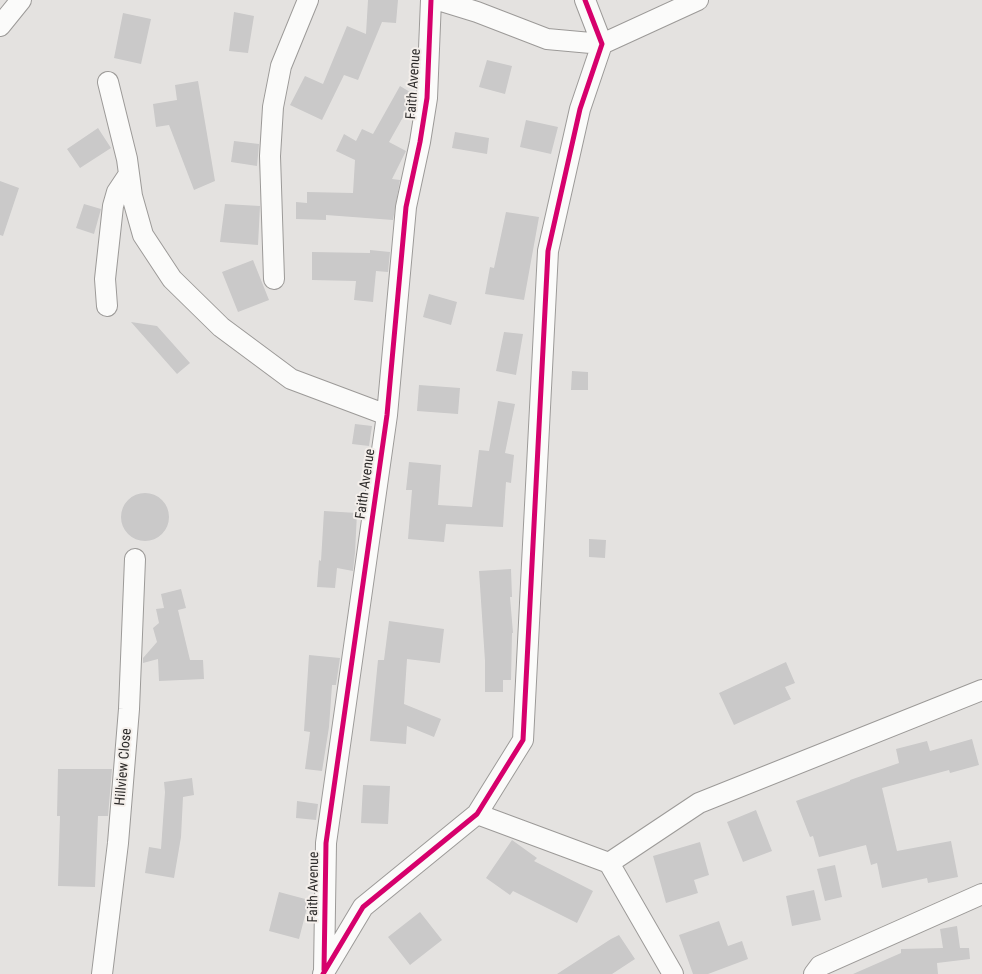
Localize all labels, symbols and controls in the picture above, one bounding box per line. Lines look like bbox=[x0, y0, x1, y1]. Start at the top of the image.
street label: Faith Avenue bbox=[403, 48, 425, 120]
street label: Faith Avenue bbox=[353, 448, 379, 520]
street label: Hillview Close bbox=[112, 728, 136, 806]
street label: Faith Avenue bbox=[305, 851, 323, 923]

